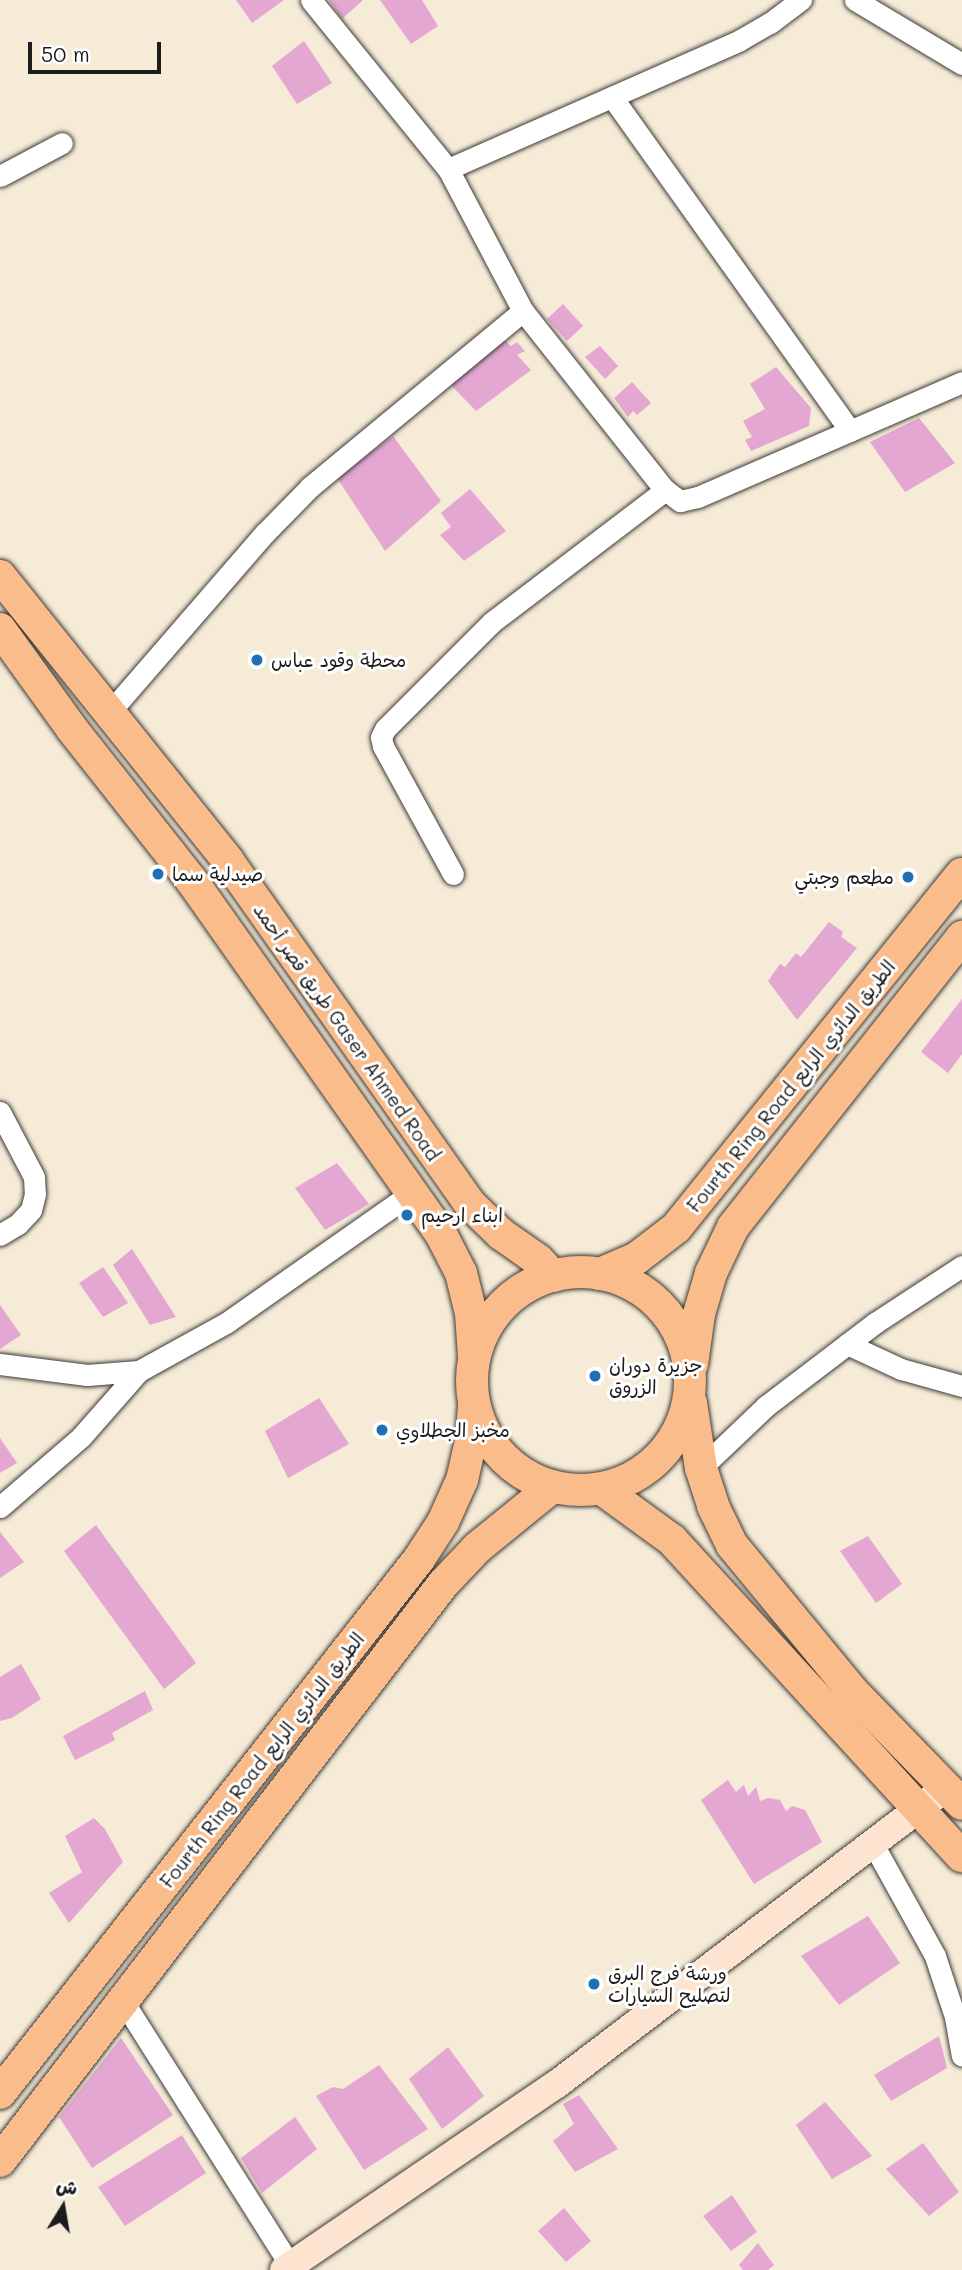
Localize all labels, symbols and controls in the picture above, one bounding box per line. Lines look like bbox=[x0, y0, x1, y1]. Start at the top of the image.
scale bar bbox=[32, 28, 164, 72]
text: 50 m bbox=[41, 40, 90, 67]
place label: محطة وقود عباس bbox=[271, 649, 406, 671]
marker: محطة وقود عباس bbox=[249, 652, 265, 668]
place label: صيدلية سما bbox=[172, 863, 263, 885]
marker: صيدلية سما bbox=[150, 866, 166, 882]
place label: مطعم وجبتي bbox=[795, 866, 894, 888]
marker: مطعم وجبتي bbox=[900, 869, 916, 885]
street label: طريق قصر أحمد Gaser Ahmed Road bbox=[249, 899, 445, 1165]
street label: Fourth Ring Road الطريق الدائري الرابع bbox=[682, 955, 900, 1217]
place label: ابناء ارحيم bbox=[421, 1204, 503, 1226]
marker: ابناء ارحيم bbox=[399, 1207, 415, 1223]
place label: جزيرة دوران الزروق bbox=[609, 1354, 702, 1398]
marker: جزيرة دوران الزروق bbox=[587, 1368, 603, 1384]
place label: مخبز الجطلاوي bbox=[396, 1419, 510, 1441]
marker: مخبز الجطلاوي bbox=[374, 1422, 390, 1438]
street label: Fourth Ring Road الطريق الدائري الرابع bbox=[155, 1628, 369, 1892]
place label: ورشة فرج البرق لتصليح السيارات bbox=[608, 1962, 731, 2006]
marker: ورشة فرج البرق لتصليح السيارات bbox=[586, 1976, 602, 1992]
north arrow bbox=[28, 2172, 98, 2242]
text: ش bbox=[54, 2172, 80, 2200]

